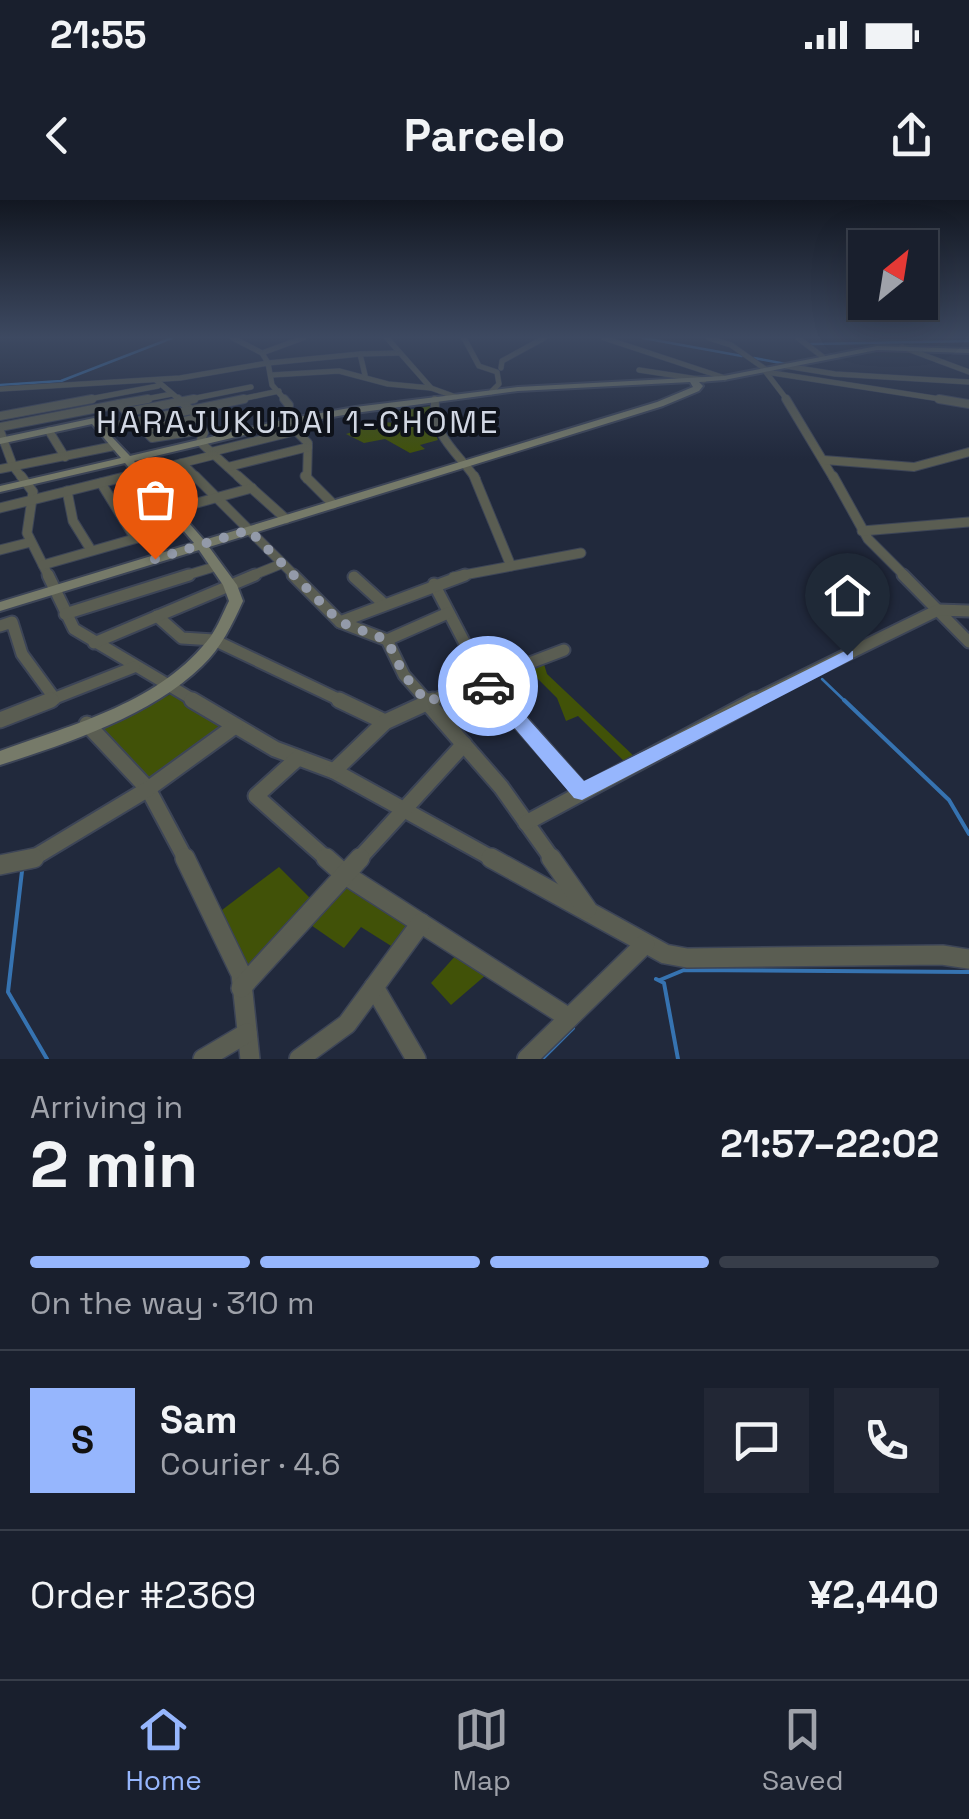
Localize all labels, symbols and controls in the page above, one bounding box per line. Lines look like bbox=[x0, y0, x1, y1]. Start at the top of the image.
text: 21:55 bbox=[50, 11, 147, 59]
text: Parcelo bbox=[404, 107, 565, 164]
icon: back bbox=[30, 108, 85, 163]
icon: share bbox=[884, 108, 939, 163]
north arrow bbox=[848, 230, 938, 320]
map controls bbox=[848, 230, 938, 320]
district label: HARAJUKUDAI 1-CHOME bbox=[96, 402, 500, 442]
pin bbox=[113, 457, 198, 560]
icon: bag bbox=[128, 472, 183, 527]
pin bbox=[805, 553, 890, 656]
icon: home bbox=[820, 568, 875, 623]
courier bbox=[438, 636, 538, 736]
icon: car bbox=[461, 659, 516, 714]
text: Arriving in bbox=[30, 1087, 183, 1127]
text: 21:57–22:02 bbox=[720, 1120, 939, 1168]
text: 2 min bbox=[30, 1123, 198, 1206]
text: On the way · 310 m bbox=[30, 1283, 315, 1323]
button: chat bbox=[704, 1388, 809, 1493]
button: phone bbox=[834, 1388, 939, 1493]
text: Sam bbox=[160, 1396, 237, 1444]
text: S bbox=[71, 1416, 94, 1464]
text: Courier · 4.6 bbox=[160, 1444, 341, 1484]
text: Order #2369 bbox=[30, 1571, 256, 1619]
text: ¥2,440 bbox=[809, 1571, 939, 1619]
tab: Home bbox=[125, 1702, 202, 1798]
tab: Map bbox=[453, 1702, 511, 1798]
tab: Saved bbox=[762, 1702, 844, 1798]

